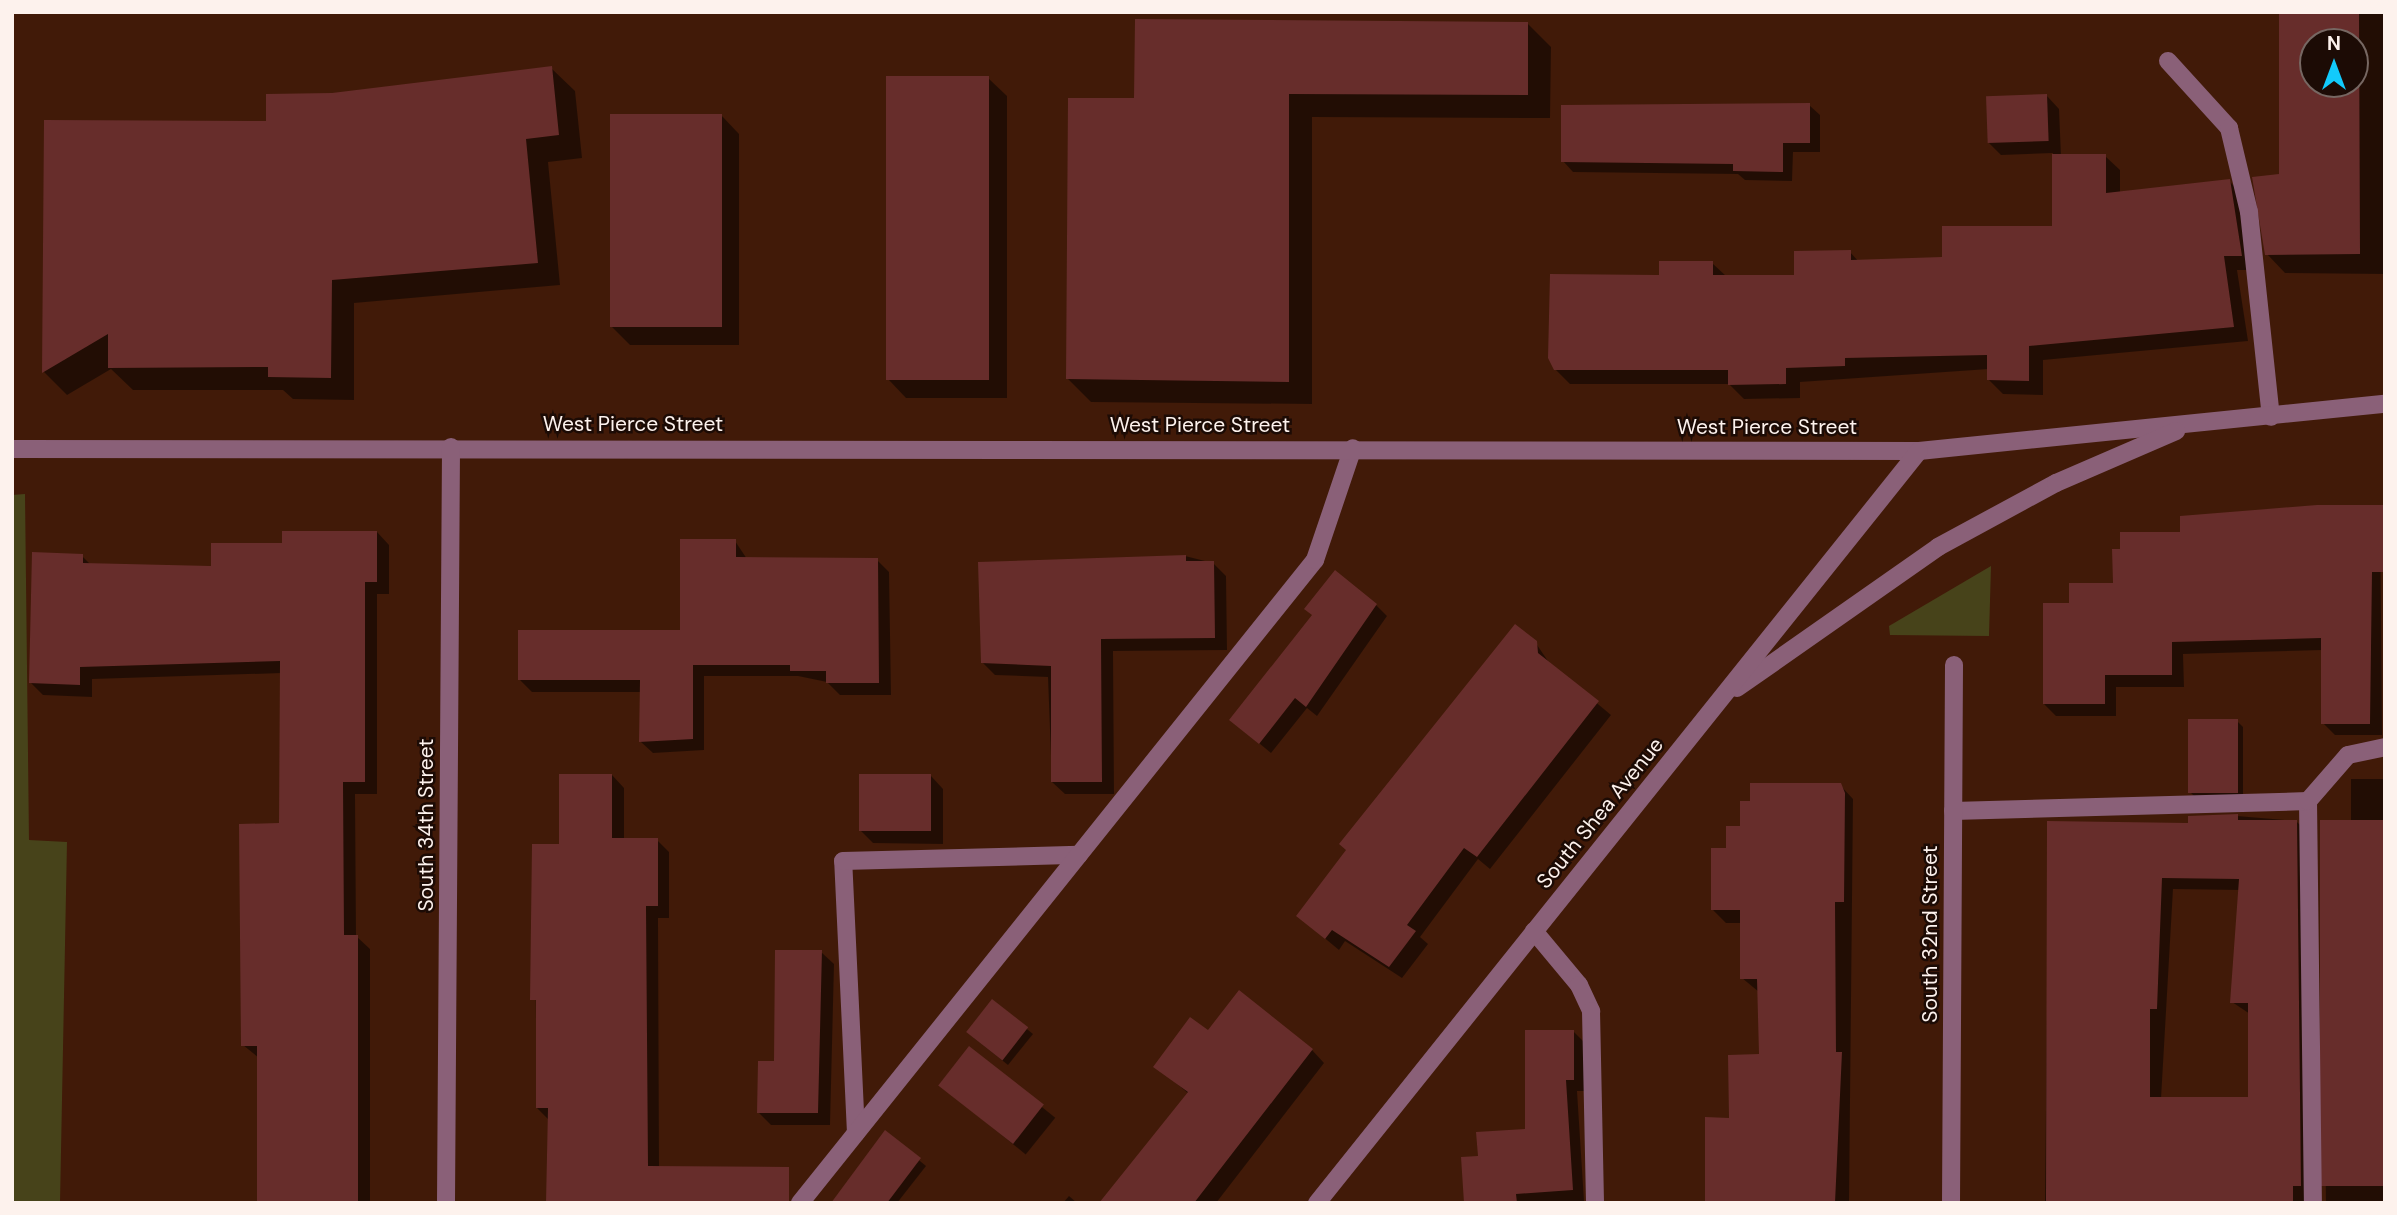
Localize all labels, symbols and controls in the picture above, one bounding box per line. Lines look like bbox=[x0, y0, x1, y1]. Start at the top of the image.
north arrow bbox=[2299, 28, 2369, 98]
text: N bbox=[2327, 31, 2341, 56]
street label: West Pierce Street bbox=[543, 411, 723, 437]
street label: West Pierce Street bbox=[1110, 412, 1290, 438]
street label: West Pierce Street bbox=[1677, 414, 1857, 440]
street label: South Shea Avenue bbox=[1531, 732, 1669, 894]
street label: South 34th Street bbox=[413, 738, 439, 912]
street label: South 32nd Street bbox=[1917, 845, 1943, 1023]

